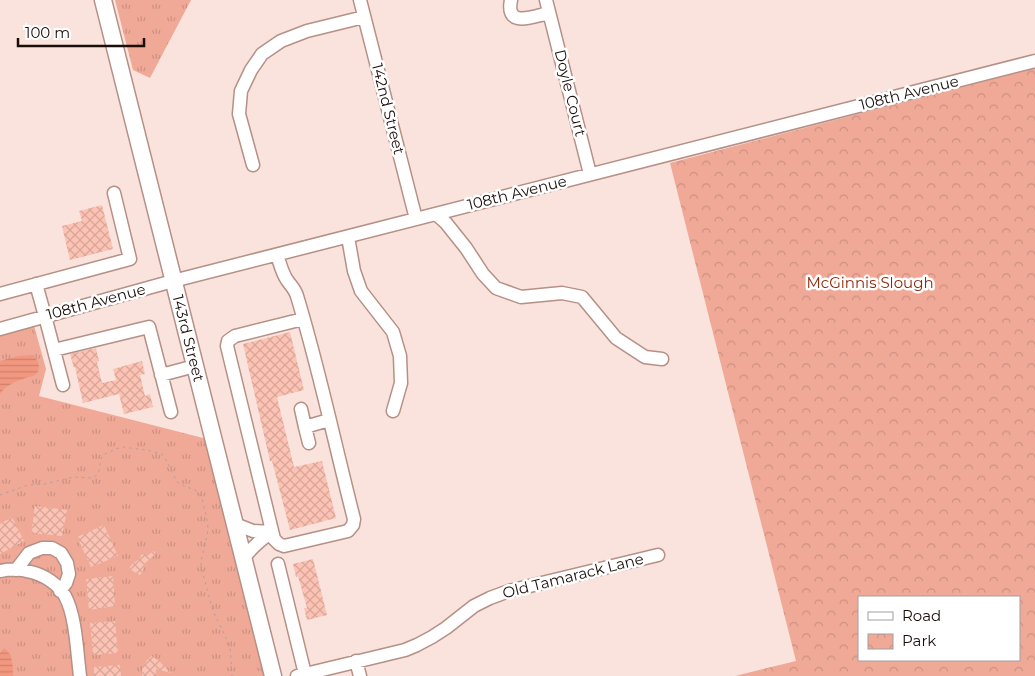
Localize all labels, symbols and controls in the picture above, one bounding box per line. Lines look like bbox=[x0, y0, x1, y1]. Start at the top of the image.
scale bar bbox=[18, 15, 144, 47]
text: 100 m bbox=[25, 23, 70, 42]
street label: Doyle Court bbox=[551, 47, 590, 138]
street label: 142nd Street bbox=[368, 61, 409, 157]
street label: 108th Avenue bbox=[857, 71, 961, 114]
street label: 108th Avenue bbox=[465, 171, 569, 214]
park label: McGinnis Slough bbox=[806, 273, 934, 292]
street label: 108th Avenue bbox=[44, 279, 147, 324]
street label: 143rd Street bbox=[169, 293, 209, 384]
street label: Old Tamarack Lane bbox=[500, 549, 645, 602]
legend bbox=[858, 596, 1020, 661]
text: Road bbox=[902, 606, 941, 625]
text: Park bbox=[902, 631, 936, 650]

